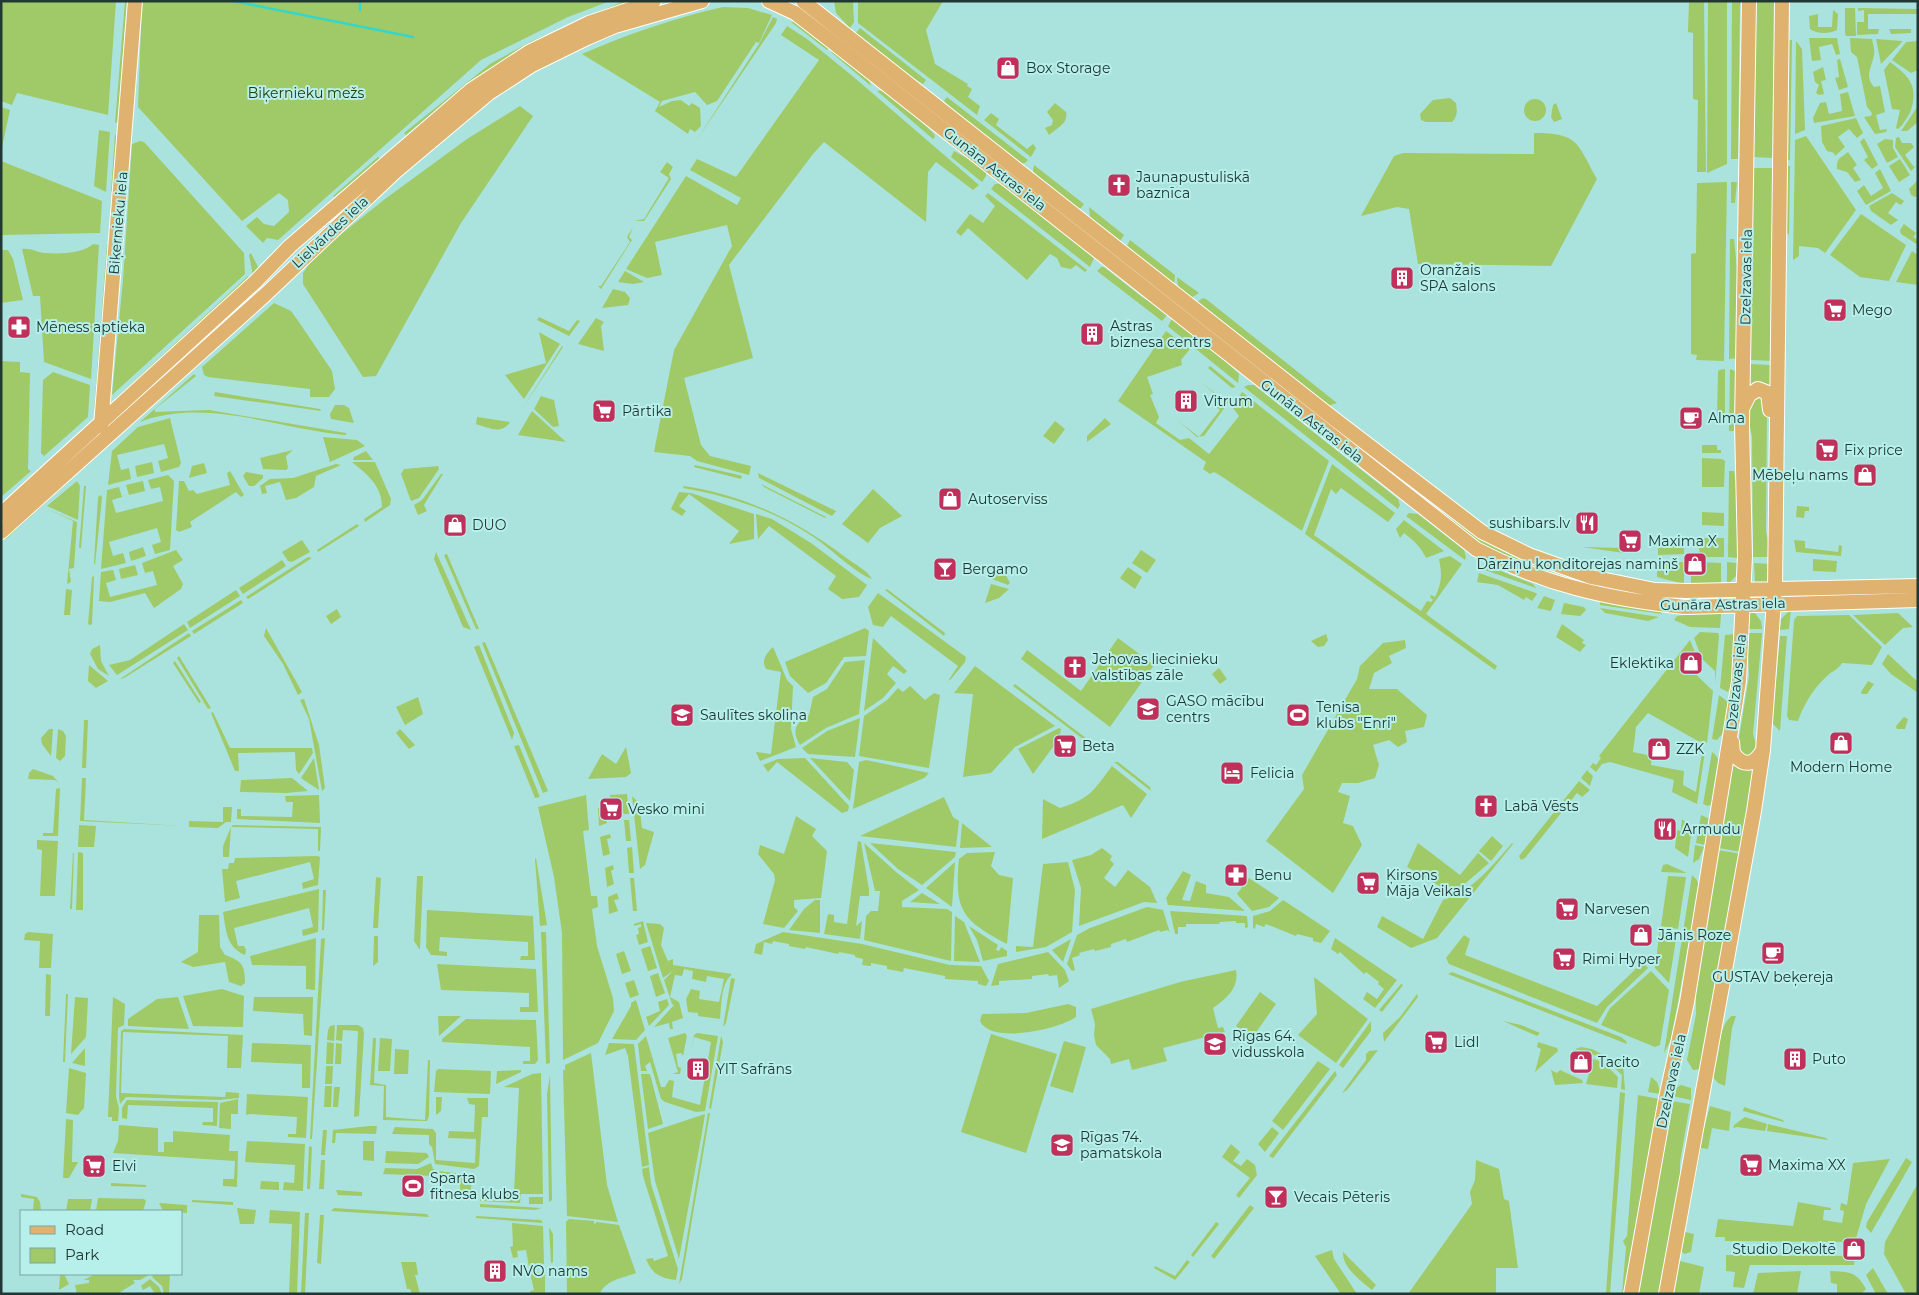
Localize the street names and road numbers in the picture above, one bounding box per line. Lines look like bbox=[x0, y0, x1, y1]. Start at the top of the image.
street label: Gunāra Astras iela bbox=[940, 123, 1050, 215]
street label: Biķernieku iela bbox=[105, 171, 132, 275]
street label: Lielvārdes iela bbox=[288, 192, 372, 272]
street label: Dzelzavas iela bbox=[1736, 229, 1756, 325]
street label: Gunāra Astras iela bbox=[1257, 375, 1367, 467]
street label: Gunāra Astras iela bbox=[1660, 594, 1786, 614]
street label: Dzelzavas iela bbox=[1722, 633, 1750, 731]
street label: Dzelzavas iela bbox=[1652, 1032, 1690, 1130]

